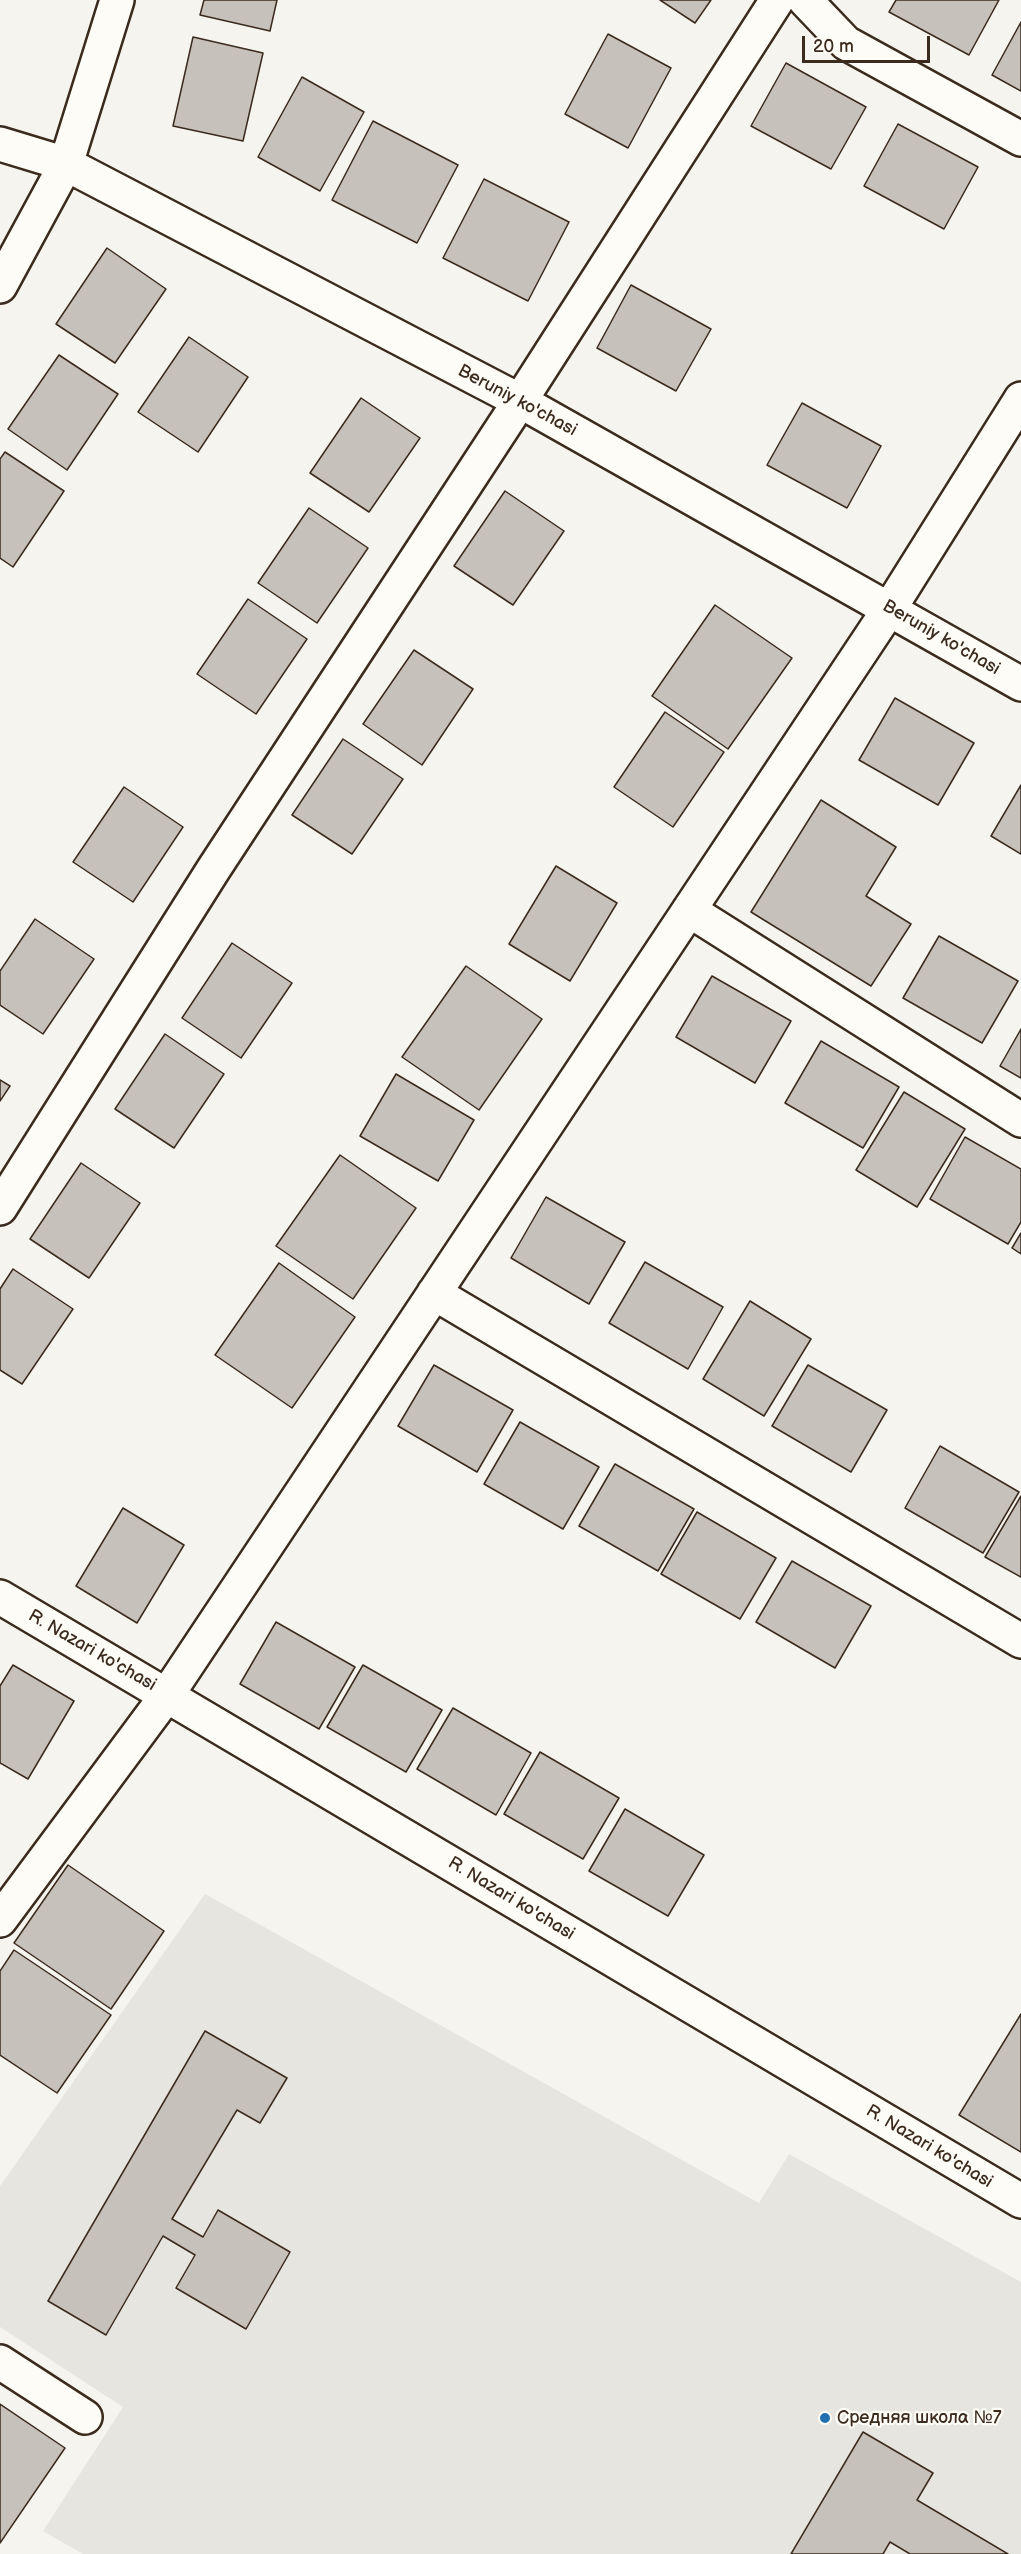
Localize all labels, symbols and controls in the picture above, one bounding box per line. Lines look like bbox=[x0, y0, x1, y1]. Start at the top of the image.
scale bar bbox=[805, 24, 932, 62]
text: 20 m bbox=[813, 36, 854, 57]
street label: Beruniy ko'chasi bbox=[454, 360, 580, 442]
street label: Beruniy ko'chasi bbox=[878, 596, 1004, 680]
street label: R. Nazari ko'chasi bbox=[24, 1606, 160, 1696]
street label: R. Nazari ko'chasi bbox=[444, 1853, 578, 1945]
street label: R. Nazari ko'chasi bbox=[862, 2101, 996, 2193]
place label: Средняя школа №7 bbox=[837, 2407, 1002, 2429]
marker: Средняя школа №7 bbox=[818, 2411, 832, 2425]

